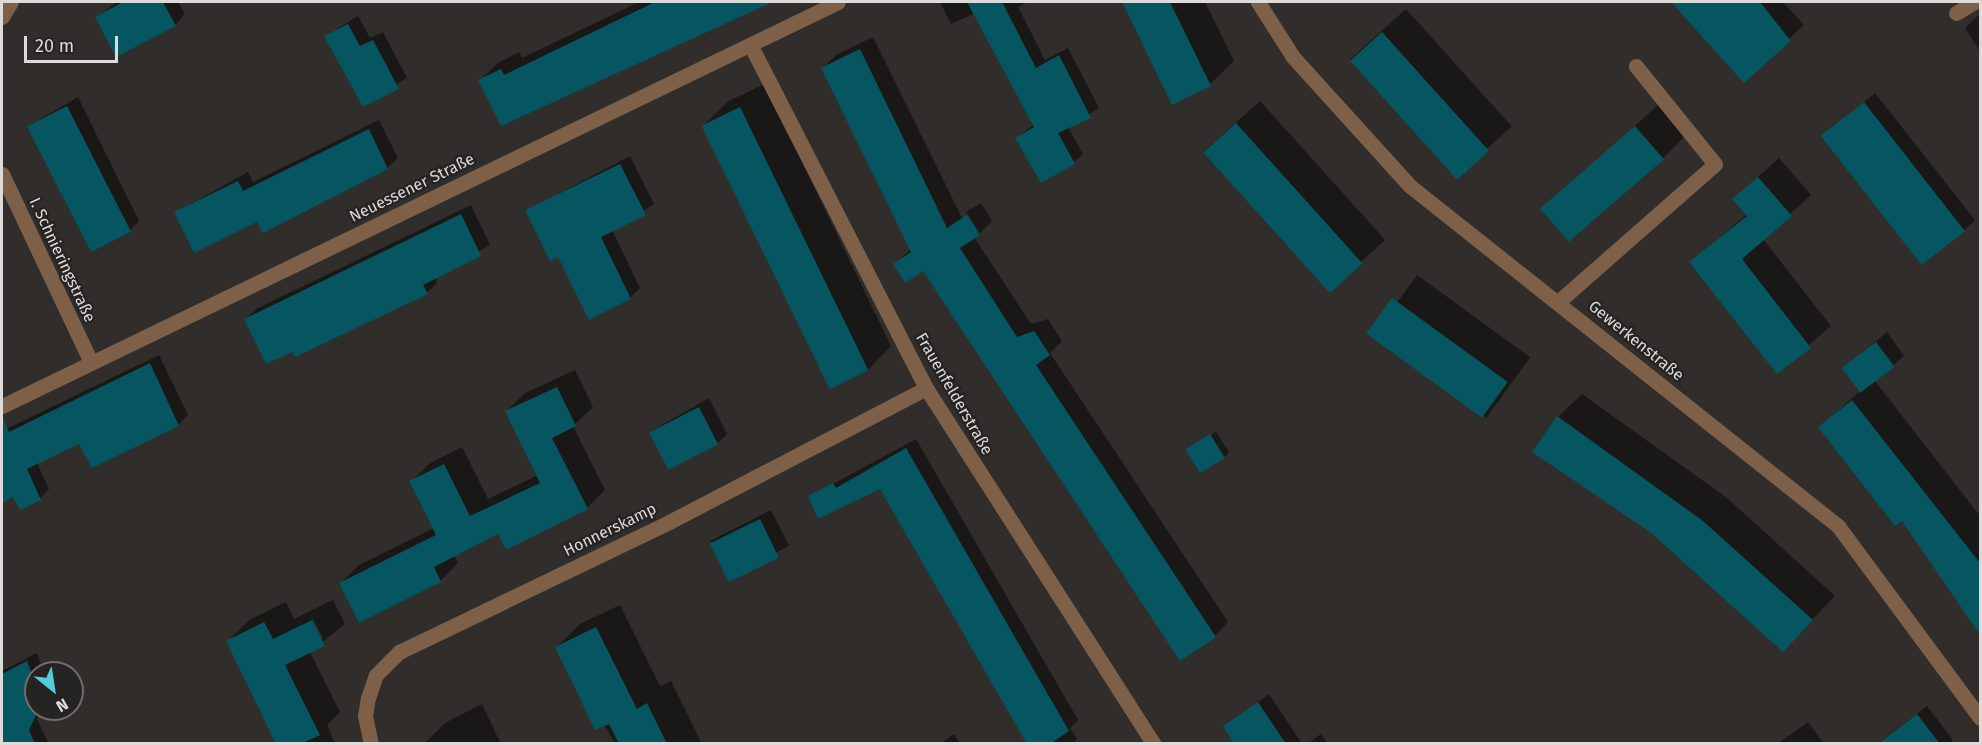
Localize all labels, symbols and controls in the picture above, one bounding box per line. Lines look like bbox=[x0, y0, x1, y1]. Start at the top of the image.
scale bar bbox=[27, 24, 122, 62]
text: 20 m bbox=[35, 35, 74, 57]
street label: Neuessener Straße bbox=[346, 149, 478, 227]
street label: I. Schnieringstraße bbox=[25, 195, 99, 325]
street label: Gewerkenstraße bbox=[1584, 297, 1688, 385]
street label: Frauenfelderstraße bbox=[911, 330, 997, 458]
street label: Honnerskamp bbox=[560, 499, 660, 561]
north arrow bbox=[24, 661, 84, 721]
text: N bbox=[53, 694, 72, 716]

